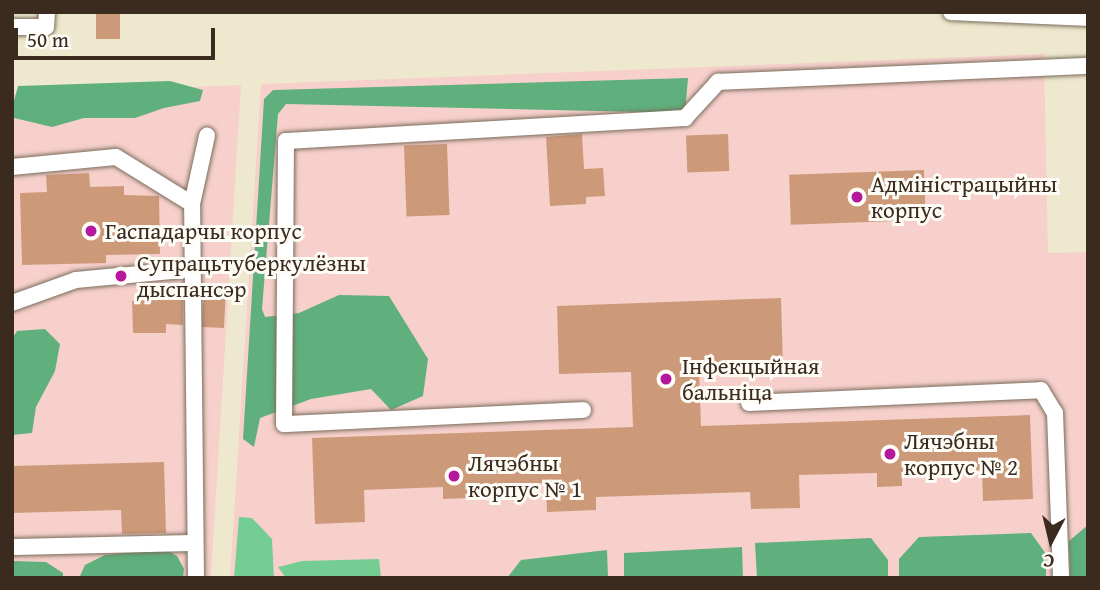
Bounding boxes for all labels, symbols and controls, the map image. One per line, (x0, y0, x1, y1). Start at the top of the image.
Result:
scale bar (18, 14, 219, 58)
text: 50 m (27, 24, 69, 55)
place label: Адміністрацыйны корпус (871, 170, 1057, 224)
marker: Адміністрацыйны корпус (849, 189, 865, 205)
place label: Гаспадарчы корпус (105, 217, 302, 245)
marker: Гаспадарчы корпус (83, 223, 99, 239)
place label: Супрацьтуберкулёзны дыспансэр (137, 249, 366, 303)
marker: Супрацьтуберкулёзны дыспансэр (111, 266, 131, 286)
place label: Інфекцыйная бальніца (682, 352, 819, 406)
marker: Інфекцыйная бальніца (656, 369, 676, 389)
place label: Лячэбны корпус № 2 (904, 427, 1018, 481)
marker: Лячэбны корпус № 2 (882, 446, 898, 462)
place label: Лячэбны корпус № 1 (468, 449, 582, 503)
marker: Лячэбны корпус № 1 (446, 468, 462, 484)
north arrow (1016, 506, 1086, 576)
text: С (1041, 547, 1055, 576)

